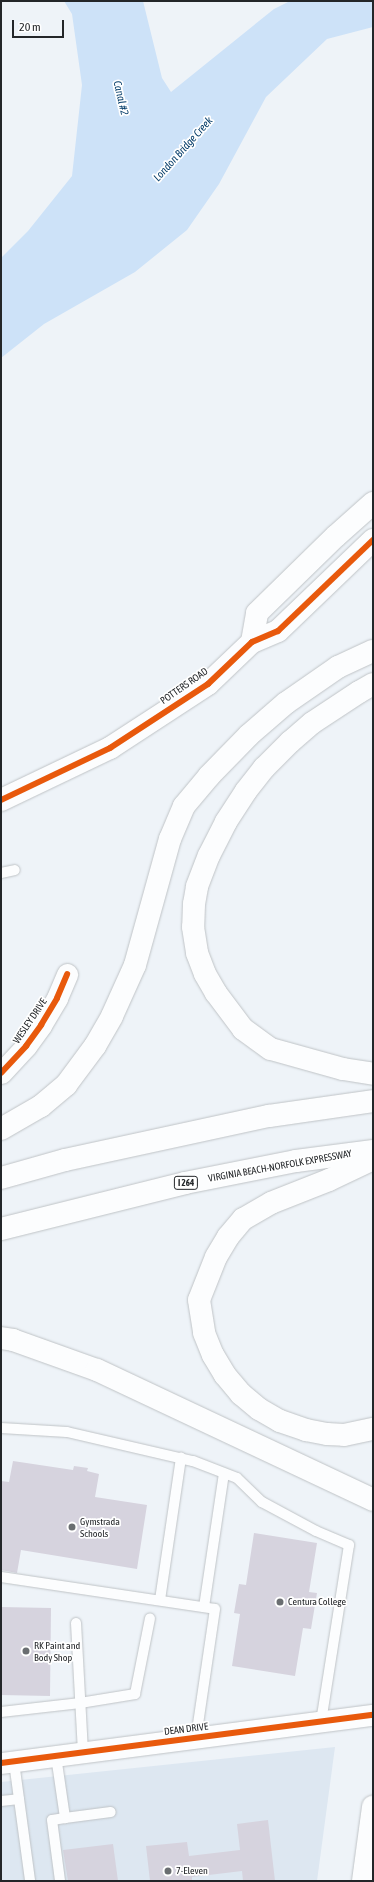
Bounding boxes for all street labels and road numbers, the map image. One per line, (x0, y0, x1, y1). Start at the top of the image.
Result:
street label: POTTERS ROAD (158, 665, 210, 707)
street label: WESLEY DRIVE (10, 996, 50, 1046)
street label: VIRGINIA BEACH-NORFOLK EXPRESSWAY (207, 1147, 353, 1185)
road number: I 264 (173, 1176, 199, 1190)
street label: DEAN DRIVE (163, 1720, 209, 1738)

